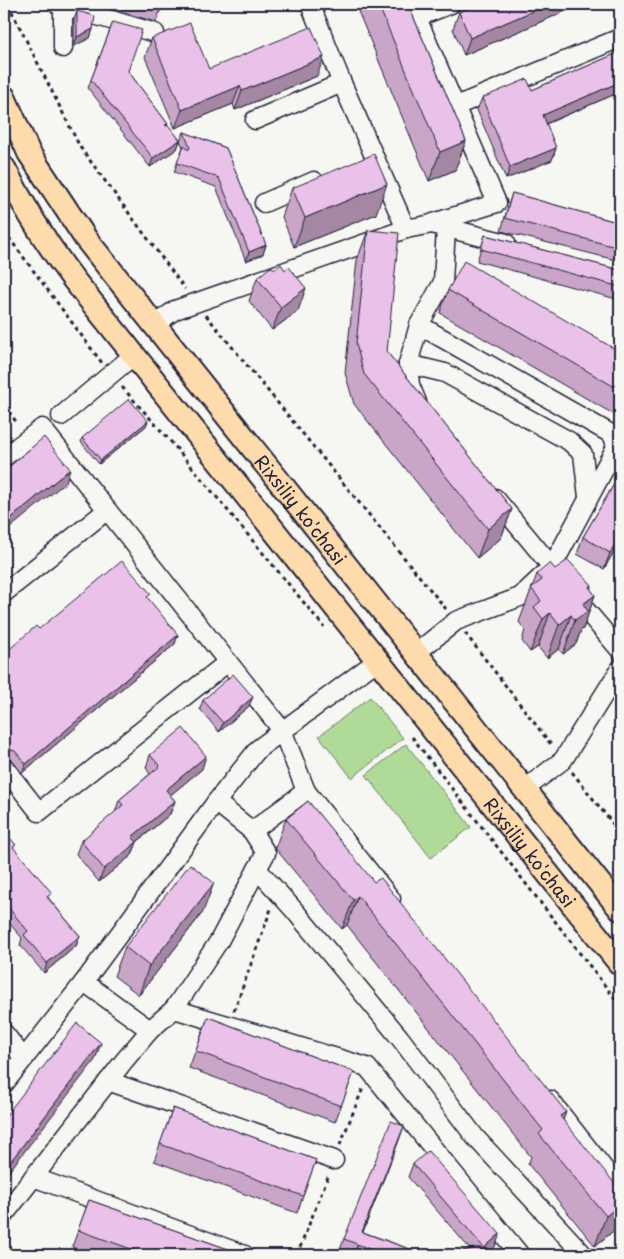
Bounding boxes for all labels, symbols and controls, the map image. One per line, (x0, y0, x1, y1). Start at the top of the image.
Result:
street label: Rixsiliy ko'chasi (249, 448, 354, 570)
street label: Rixsiliy ko'chasi (478, 791, 583, 913)

